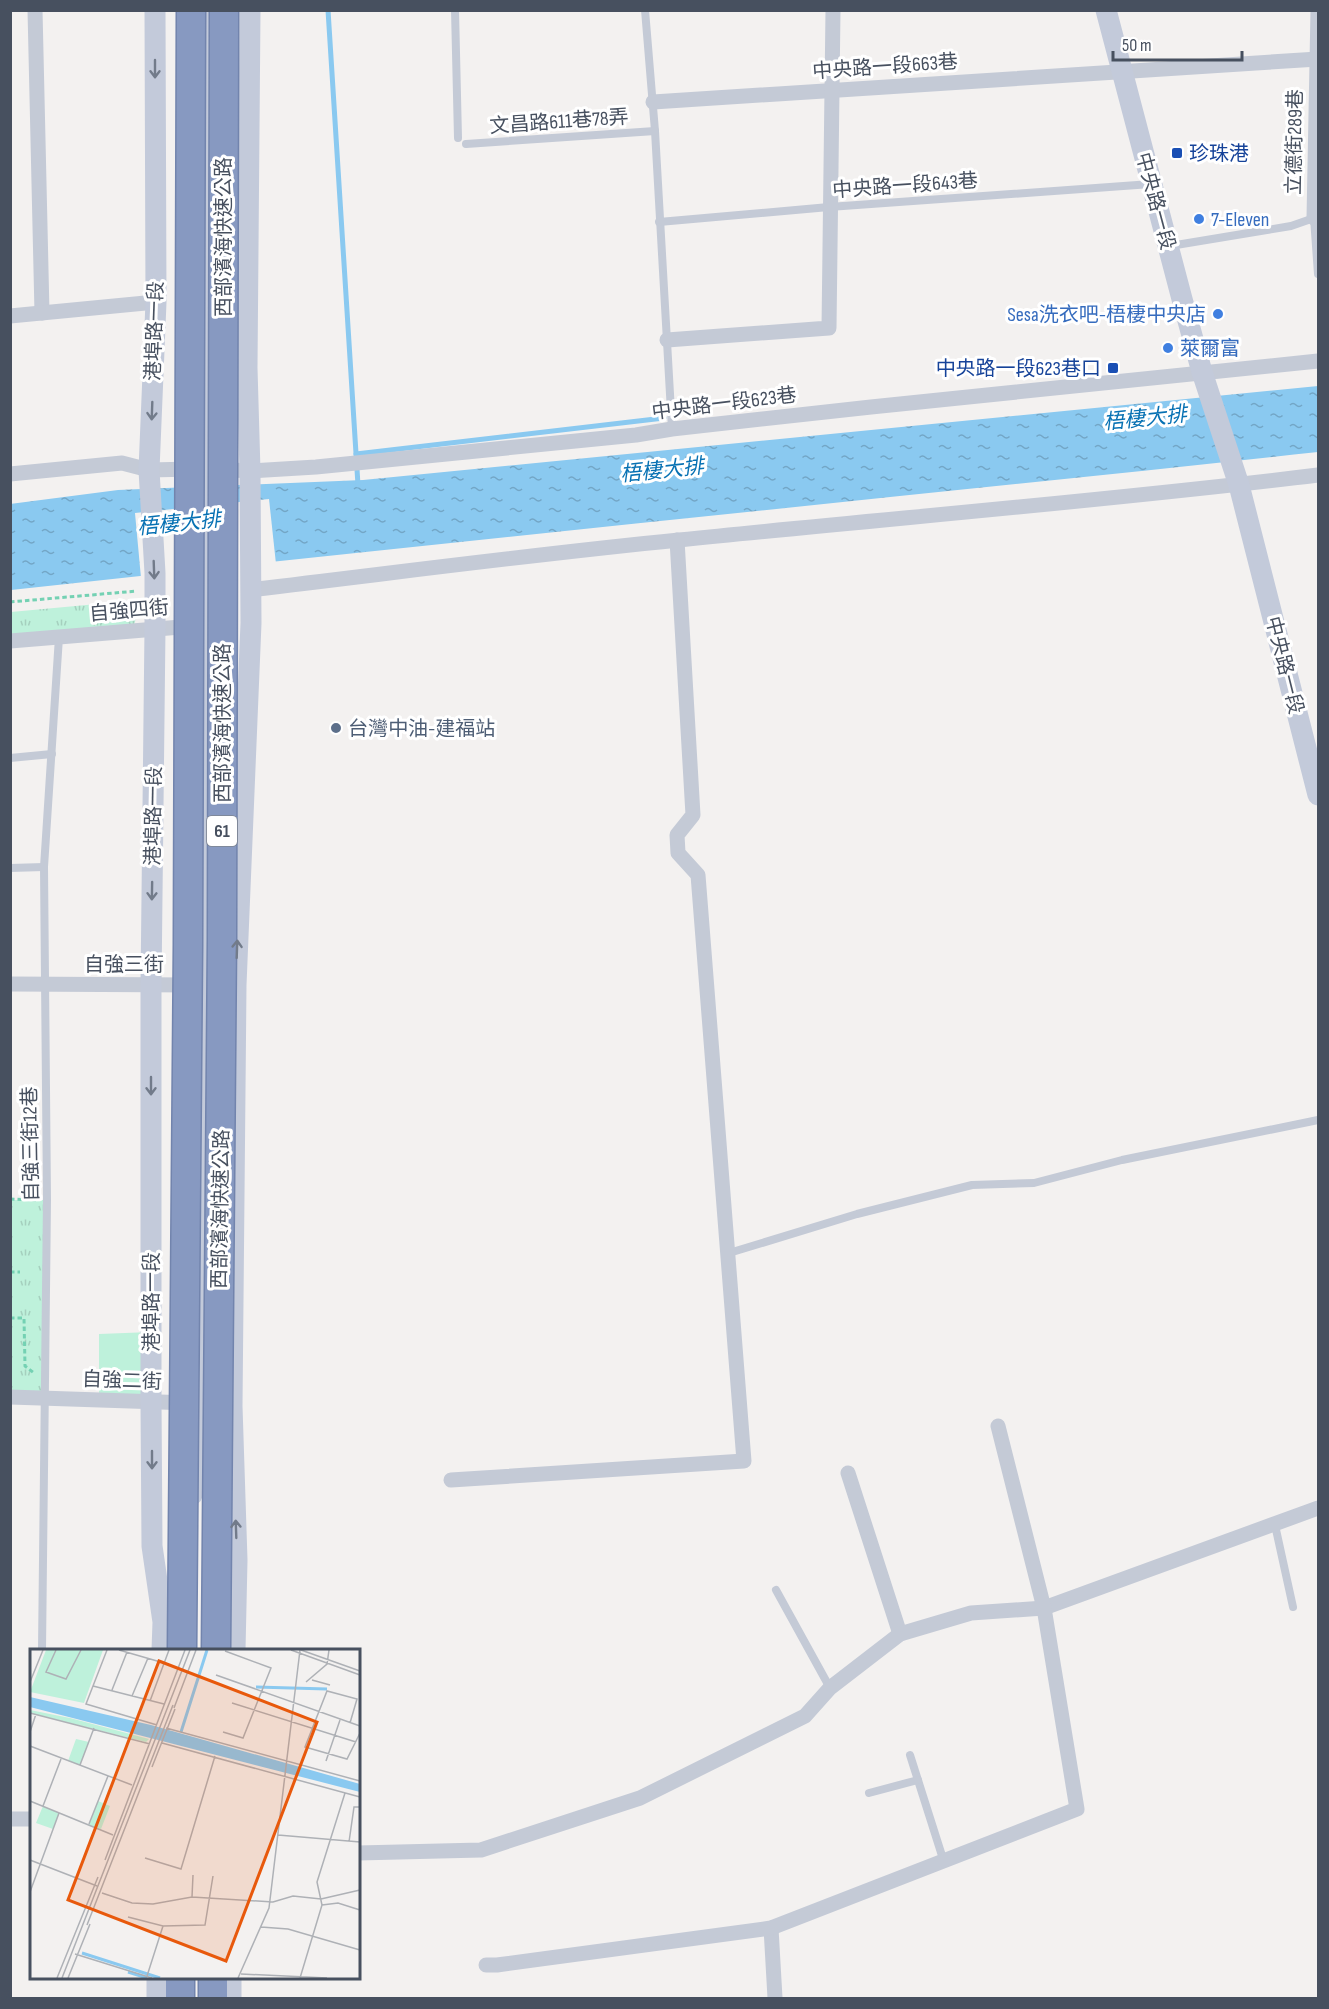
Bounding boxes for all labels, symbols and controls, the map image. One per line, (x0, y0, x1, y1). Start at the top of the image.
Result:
scale bar (1113, 24, 1242, 62)
text: 50 m (1122, 35, 1152, 56)
street label: 中央路一段663巷 (811, 50, 959, 84)
one-way arrow (149, 58, 161, 78)
street label: 立德街289巷 (1282, 89, 1308, 195)
street label: 文昌路611巷78弄 (489, 105, 629, 139)
place label: 珍珠港 (1189, 142, 1249, 166)
marker: 珍珠港 (1170, 146, 1184, 160)
street label: 中央路一段 (1131, 150, 1180, 253)
street label: 西部濱海快速公路 (212, 157, 236, 317)
street label: 中央路一段643巷 (831, 169, 979, 203)
place label: 7-Eleven (1211, 208, 1269, 232)
marker: 7-Eleven (1192, 212, 1206, 226)
street label: 港埠路一段 (141, 281, 169, 381)
place label: Sesa洗衣吧-梧棲中央店 (1007, 303, 1206, 327)
marker: Sesa洗衣吧-梧棲中央店 (1211, 307, 1225, 321)
place label: 萊爾富 (1180, 337, 1240, 361)
marker: 萊爾富 (1161, 341, 1175, 355)
place label: 中央路一段623巷口 (935, 357, 1101, 381)
marker: 中央路一段623巷口 (1106, 361, 1120, 375)
street label: 中央路一段623巷 (650, 383, 798, 425)
one-way arrow (146, 400, 157, 420)
water label: 梧棲大排 (1102, 401, 1191, 435)
water label: 梧棲大排 (619, 453, 708, 487)
water label: 梧棲大排 (136, 506, 225, 540)
one-way arrow (149, 560, 160, 580)
street label: 自強四街 (88, 596, 170, 626)
street label: 中央路一段 (1260, 614, 1308, 717)
street label: 西部濱海快速公路 (211, 643, 235, 803)
place label: 台灣中油-建福站 (348, 717, 495, 741)
marker: 台灣中油-建福站 (329, 721, 343, 735)
street label: 港埠路一段 (141, 766, 167, 866)
road number: 61 (207, 816, 237, 846)
one-way arrow (146, 881, 158, 901)
one-way arrow (232, 939, 243, 959)
street label: 自強三街 (84, 953, 164, 977)
one-way arrow (145, 1076, 157, 1096)
street label: 自強三街12巷 (18, 1086, 44, 1202)
street label: 西部濱海快速公路 (208, 1129, 234, 1289)
street label: 港埠路一段 (140, 1252, 164, 1352)
street label: 自強二街 (82, 1368, 162, 1394)
one-way arrow (146, 1450, 158, 1470)
one-way arrow (230, 1520, 242, 1540)
inset map (30, 1649, 360, 1979)

